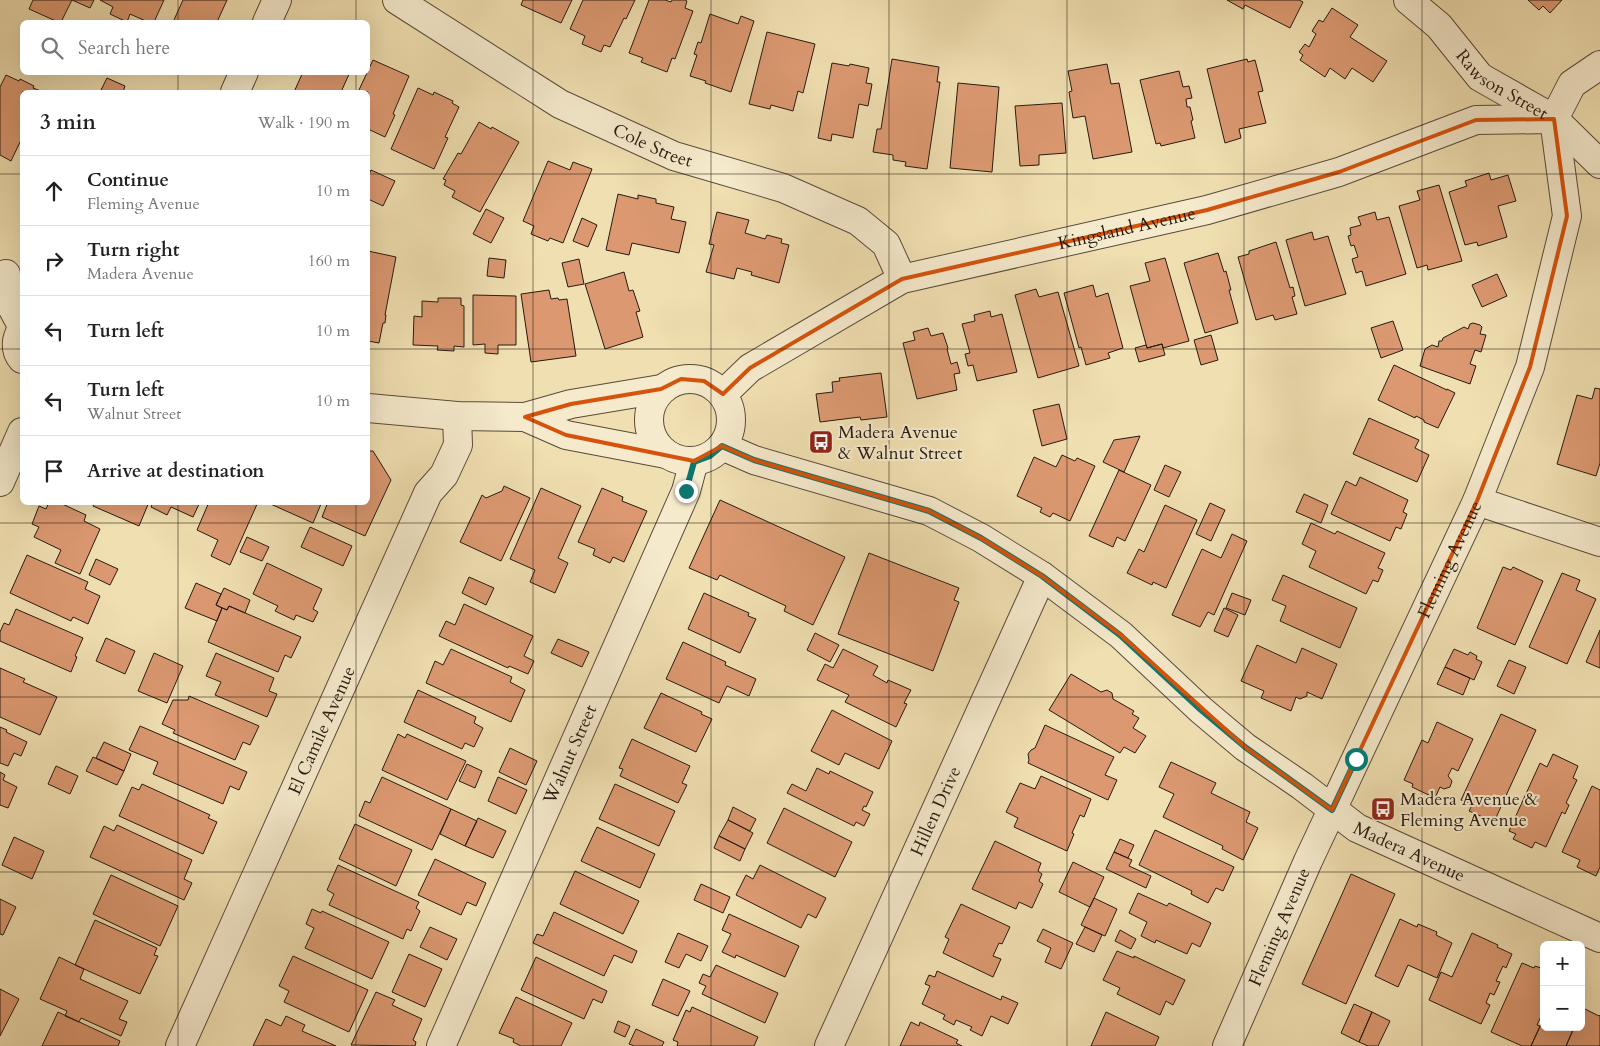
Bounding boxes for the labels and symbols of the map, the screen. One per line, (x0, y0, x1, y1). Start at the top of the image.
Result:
street label: Rawson Street (1450, 44, 1553, 126)
street label: Cole Street (609, 118, 696, 174)
street label: Kingsland Avenue (1056, 201, 1198, 256)
place label: Madera Avenue & Walnut Street (838, 420, 963, 466)
bus stop icon: Madera Avenue & Walnut Street (808, 429, 834, 455)
route end (675, 480, 698, 503)
street label: Fleming Avenue (1412, 497, 1488, 622)
street label: El Camile Avenue (282, 662, 362, 799)
street label: Walnut Street (537, 700, 603, 809)
route start (1345, 748, 1368, 771)
street label: Hillen Drive (905, 762, 967, 860)
place label: Madera Avenue & Fleming Avenue (1400, 787, 1539, 833)
bus stop icon: Madera Avenue & Fleming Avenue (1370, 796, 1396, 822)
street label: Madera Avenue (1349, 816, 1469, 888)
street label: Fleming Avenue (1243, 864, 1317, 990)

